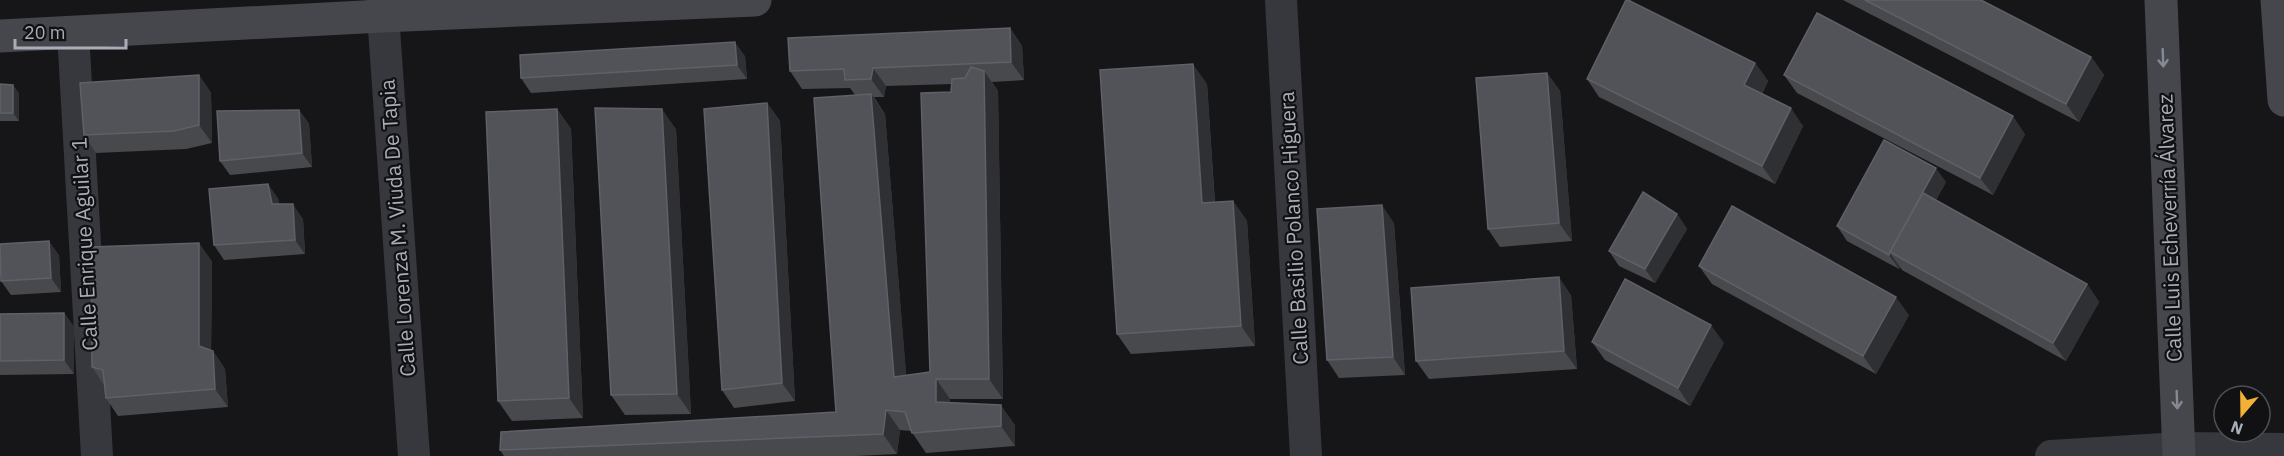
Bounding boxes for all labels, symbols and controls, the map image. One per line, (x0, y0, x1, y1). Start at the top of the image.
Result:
scale bar (15, 12, 126, 50)
text: 20 m (24, 21, 66, 44)
one-way arrow (2158, 48, 2169, 68)
street label: Calle Lorenza M. Viuda De Tapia (373, 78, 421, 378)
street label: Calle Basilio Polanco Higuera (1272, 91, 1314, 365)
street label: Calle Luis Echeverría Álvarez (2150, 93, 2188, 363)
street label: Calle Enrique Aguilar 1 (64, 137, 104, 351)
north arrow (2212, 384, 2272, 444)
one-way arrow (2171, 390, 2182, 410)
text: N (2228, 417, 2246, 439)

